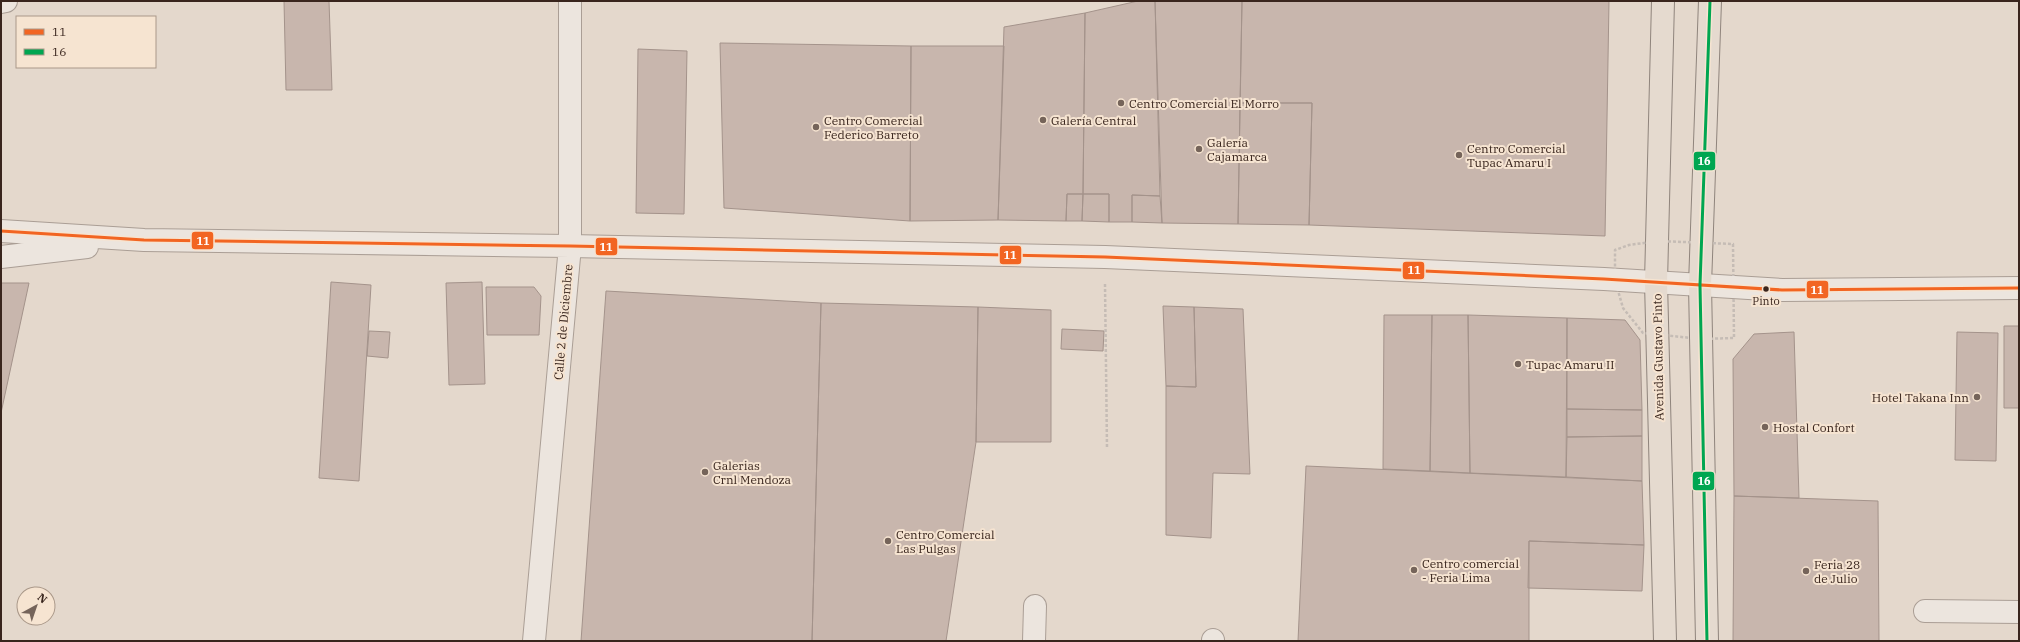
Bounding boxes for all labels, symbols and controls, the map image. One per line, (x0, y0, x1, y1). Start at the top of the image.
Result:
legend (16, 16, 156, 68)
text: 11 (52, 24, 66, 39)
text: 16 (52, 44, 66, 59)
place label: Centro Comercial El Morro (1129, 96, 1279, 111)
marker: Centro Comercial El Morro (1116, 98, 1126, 108)
place label: Centro Comercial Federico Barreto (824, 113, 923, 142)
place label: Galería Central (1051, 113, 1137, 128)
marker: Galería Central (1038, 115, 1048, 125)
marker: Centro Comercial Federico Barreto (811, 122, 821, 132)
place label: Galería Cajamarca (1207, 135, 1268, 164)
place label: Centro Comercial Tupac Amaru I (1467, 141, 1566, 170)
marker: Galería Cajamarca (1194, 144, 1204, 154)
marker: Centro Comercial Tupac Amaru I (1454, 150, 1464, 160)
line badge: 16 (1693, 151, 1716, 171)
text: 16 (1697, 154, 1711, 168)
line badge: 11 (191, 231, 214, 250)
text: 11 (196, 234, 210, 248)
line badge: 11 (595, 237, 618, 256)
text: 11 (599, 240, 613, 254)
line badge: 11 (999, 245, 1022, 265)
text: 11 (1003, 248, 1017, 262)
line badge: 11 (1402, 261, 1425, 280)
street label: Calle 2 de Diciembre (550, 263, 576, 381)
text: 11 (1407, 263, 1421, 277)
line badge: 11 (1806, 280, 1829, 299)
text: 11 (1810, 283, 1824, 297)
marker: Pinto (1761, 284, 1771, 294)
street label: Avenida Gustavo Pinto (1649, 293, 1667, 421)
place label: Pinto (1752, 294, 1780, 308)
place label: Tupac Amaru II (1526, 357, 1614, 372)
marker: Tupac Amaru II (1513, 359, 1523, 369)
place label: Hotel Takana Inn (1872, 390, 1969, 405)
marker: Hotel Takana Inn (1972, 392, 1982, 402)
place label: Hostal Confort (1773, 420, 1855, 435)
marker: Hostal Confort (1760, 422, 1770, 432)
place label: Galerias Crnl Mendoza (713, 458, 792, 487)
marker: Galerias Crnl Mendoza (700, 467, 710, 477)
line badge: 16 (1692, 471, 1715, 491)
text: 16 (1697, 474, 1711, 488)
place label: Centro Comercial Las Pulgas (896, 527, 995, 556)
marker: Centro Comercial Las Pulgas (883, 536, 893, 546)
place label: Centro comercial - Feria Lima (1422, 556, 1519, 585)
place label: Feria 28 de Julio (1814, 557, 1860, 586)
marker: Centro comercial - Feria Lima (1409, 565, 1419, 575)
marker: Feria 28 de Julio (1801, 566, 1811, 576)
north arrow (16, 586, 56, 626)
text: N (35, 590, 50, 607)

